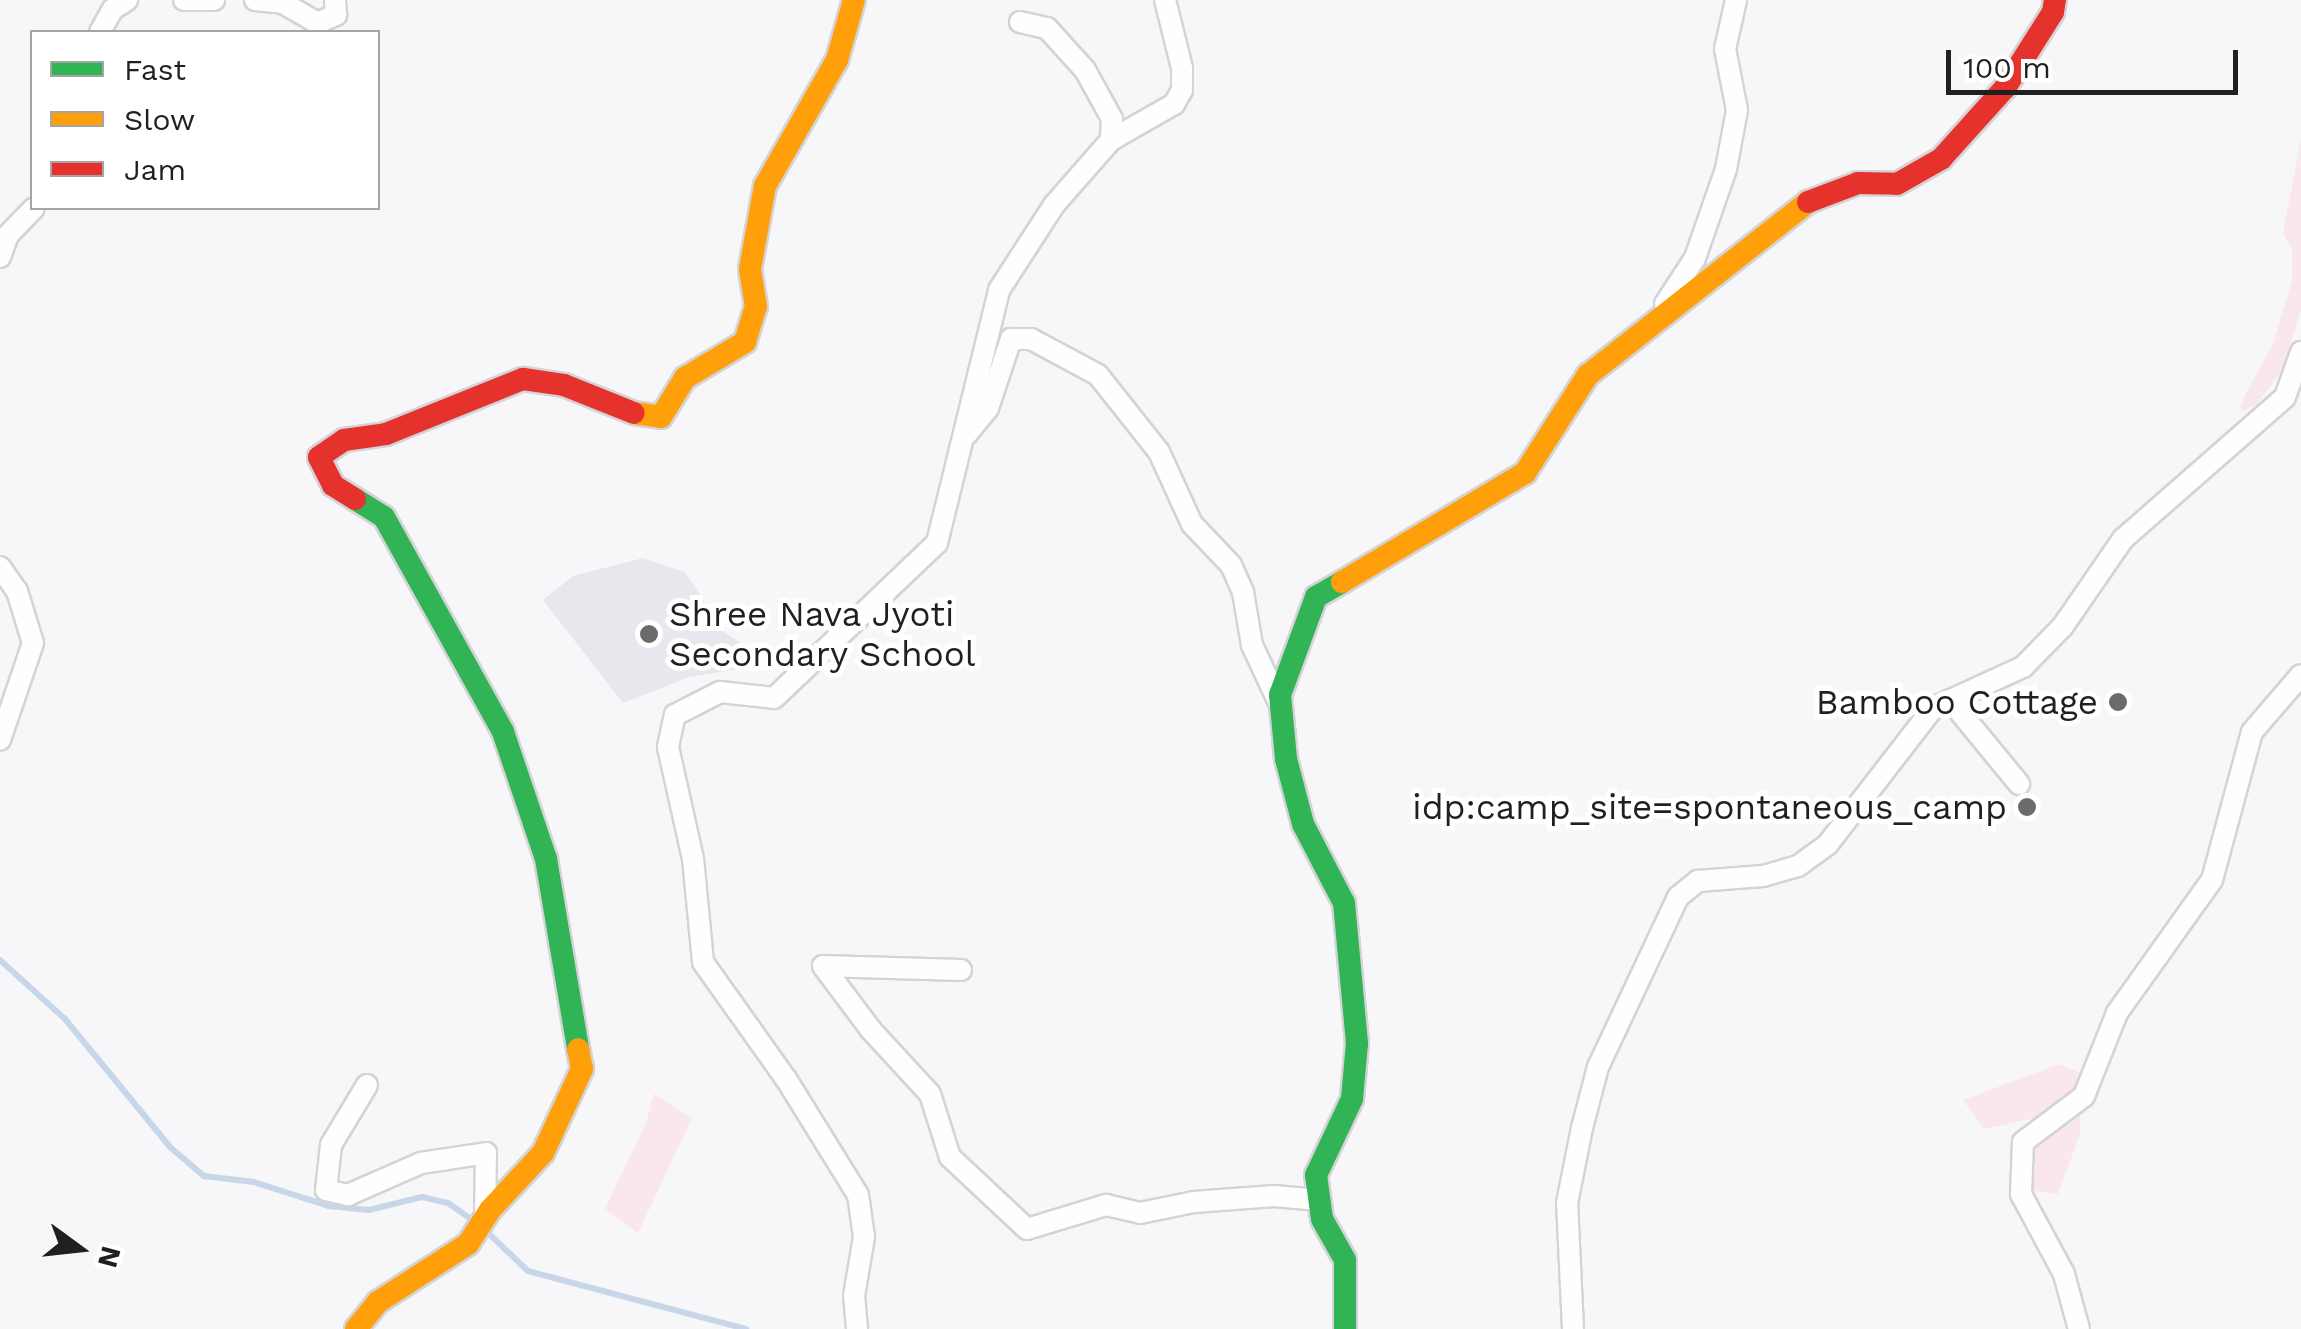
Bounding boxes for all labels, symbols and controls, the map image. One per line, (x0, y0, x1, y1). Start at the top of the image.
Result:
legend (30, 30, 380, 210)
scale bar (1951, 30, 2244, 92)
text: 100 m (1963, 50, 2051, 85)
text: Fast (124, 52, 186, 87)
text: Slow (124, 102, 195, 137)
text: Jam (124, 152, 186, 187)
place label: Shree Nava Jyoti Secondary School (669, 593, 976, 675)
marker: Shree Nava Jyoti Secondary School (638, 623, 660, 645)
place label: Bamboo Cottage (1816, 681, 2098, 723)
marker: Bamboo Cottage (2107, 691, 2129, 713)
place label: idp:camp_site=spontaneous_camp (1412, 786, 2007, 828)
marker: idp:camp_site=spontaneous_camp (2016, 796, 2038, 818)
north arrow (30, 1199, 130, 1299)
text: N (91, 1243, 128, 1271)

